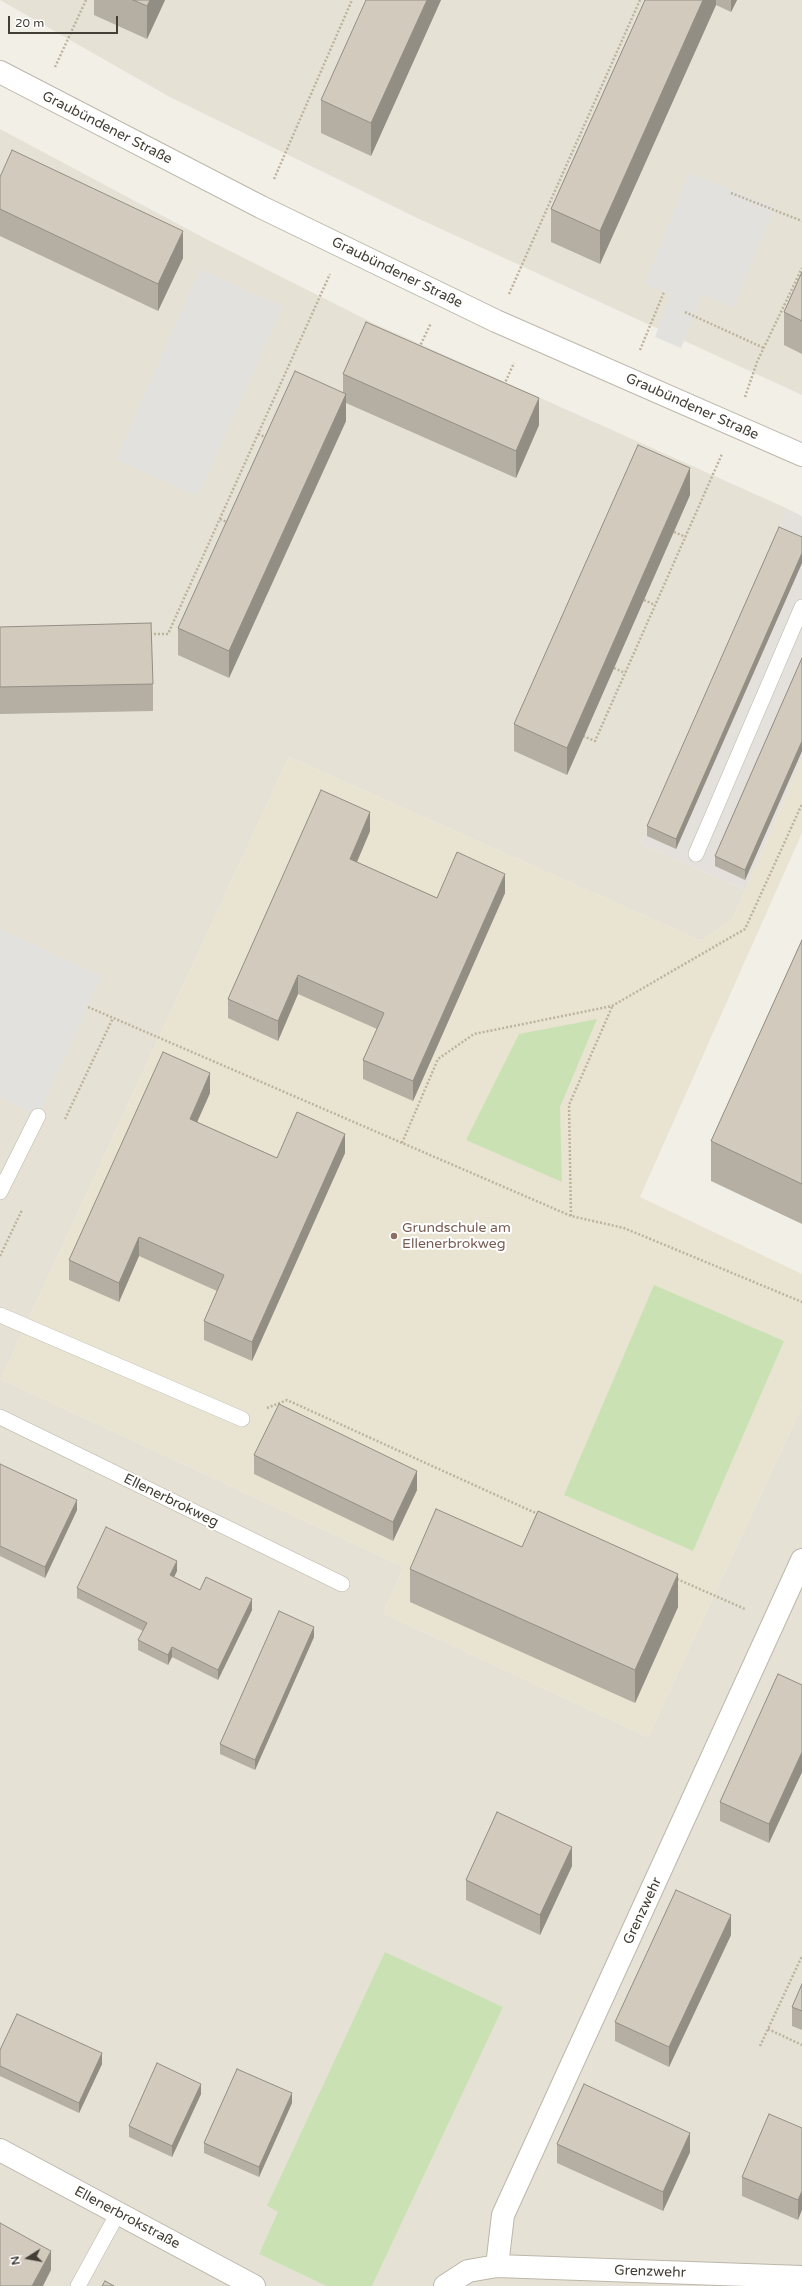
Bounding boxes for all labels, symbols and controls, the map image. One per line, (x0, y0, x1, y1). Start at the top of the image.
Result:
scale bar (10, 8, 120, 34)
text: 20 m (15, 16, 44, 30)
street label: Graubündener Straße (39, 88, 175, 168)
street label: Graubündener Straße (329, 234, 465, 312)
street label: Graubündener Straße (623, 370, 761, 444)
place label: Grundschule am Ellenerbrokweg (402, 1220, 511, 1252)
marker: Grundschule am Ellenerbrokweg (389, 1231, 399, 1241)
street label: Ellenerbrokweg (121, 1471, 221, 1531)
street label: Grenzwehr (620, 1875, 666, 1947)
street label: Ellenerbrokstraße (71, 2183, 183, 2253)
north arrow (8, 2238, 48, 2278)
text: N (9, 2255, 23, 2266)
street label: Grenzwehr (614, 2262, 686, 2282)

